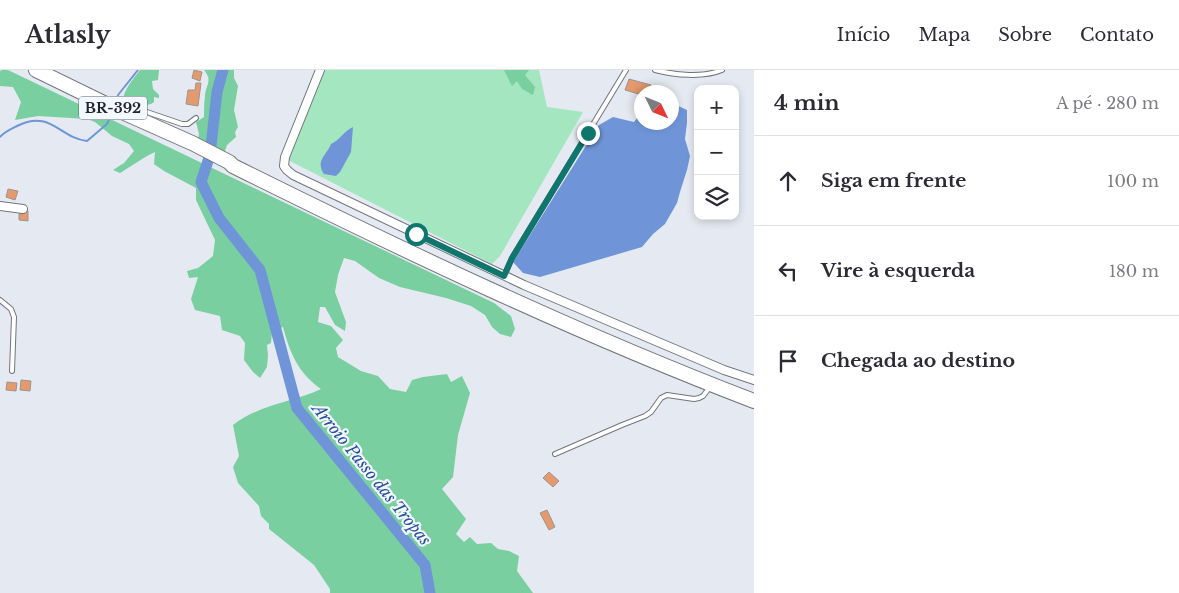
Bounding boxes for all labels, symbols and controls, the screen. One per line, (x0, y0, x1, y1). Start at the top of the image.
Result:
text: Atlasly (25, 20, 111, 49)
text: Início (837, 24, 890, 46)
text: Mapa (918, 24, 970, 46)
text: Sobre (998, 24, 1052, 46)
text: Contato (1080, 24, 1154, 46)
north arrow (634, 85, 679, 130)
map controls (694, 85, 739, 220)
button: + (694, 85, 739, 130)
text: 4 min (774, 90, 840, 116)
text: A pé · 280 m (1056, 93, 1159, 113)
road number: BR-392 (79, 96, 147, 119)
route end (577, 122, 600, 145)
button: − (694, 130, 739, 175)
icon: ahead (774, 167, 802, 195)
text: Siga em frente (821, 169, 966, 192)
text: 100 m (1107, 171, 1159, 191)
button: layers (694, 175, 739, 220)
route start (405, 223, 428, 246)
icon: left (774, 257, 802, 285)
text: Vire à esquerda (821, 259, 975, 282)
text: 180 m (1109, 261, 1159, 281)
icon: arrive (774, 347, 802, 375)
text: Chegada ao destino (821, 349, 1015, 372)
water label: Arroio Passo das Tropas (307, 397, 435, 549)

